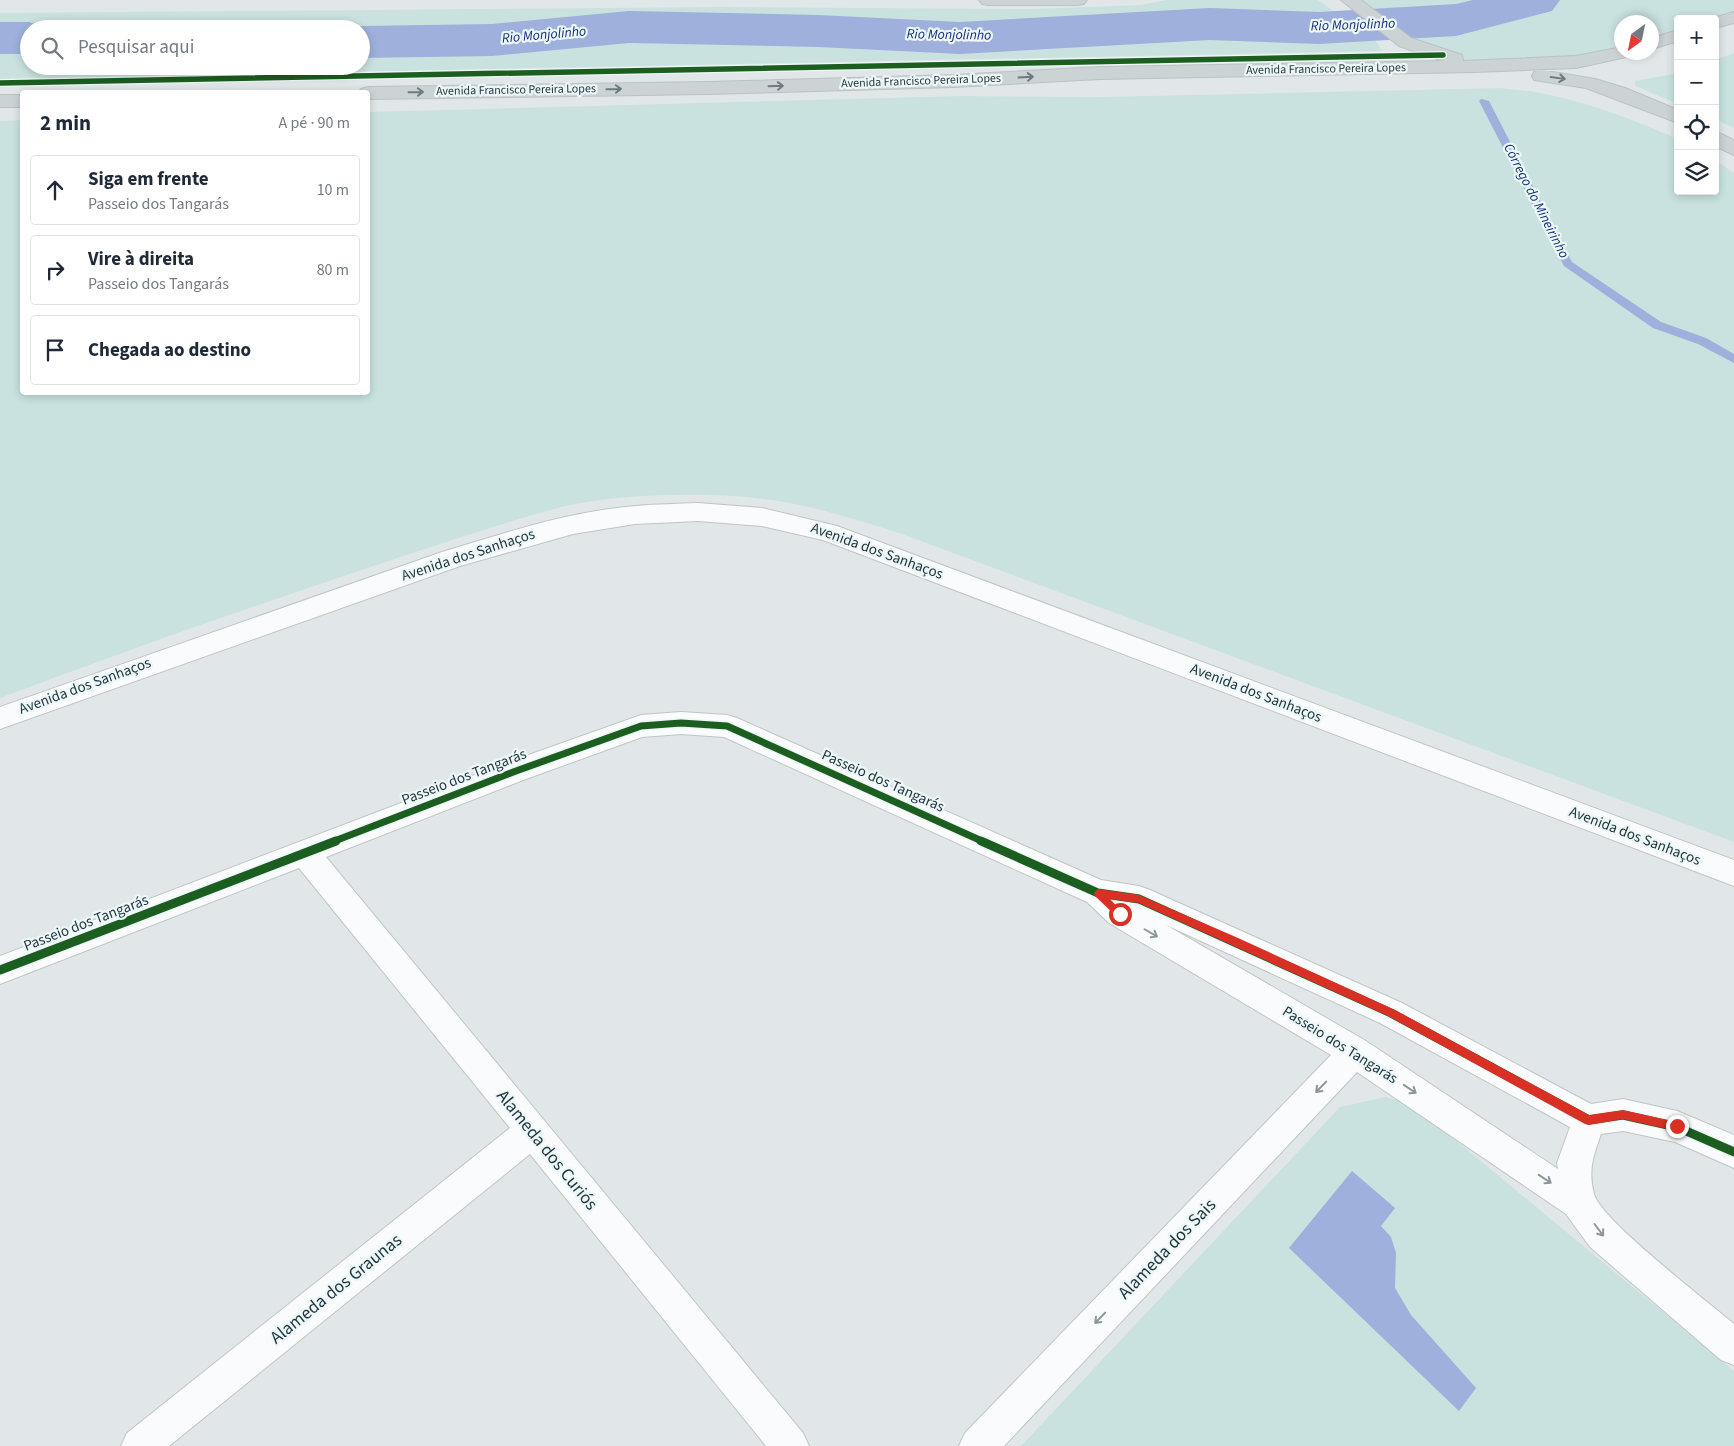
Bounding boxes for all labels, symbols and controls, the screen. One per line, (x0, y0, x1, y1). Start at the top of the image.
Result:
water label: Rio Monjolinho (1310, 14, 1396, 36)
north arrow (1614, 15, 1659, 60)
map controls (1674, 15, 1719, 195)
button: + (1674, 15, 1719, 60)
search box (20, 20, 370, 75)
water label: Rio Monjolinho (501, 21, 587, 49)
water label: Rio Monjolinho (906, 24, 992, 46)
icon: search (38, 34, 66, 62)
text: Pesquisar aqui (78, 34, 194, 61)
street label: Avenida Francisco Pereira Lopes (1246, 59, 1406, 79)
button: − (1674, 60, 1719, 105)
street label: Avenida Francisco Pereira Lopes (841, 70, 1001, 92)
one-way arrow (1018, 73, 1034, 82)
one-way arrow (1549, 73, 1565, 83)
street label: Avenida Francisco Pereira Lopes (436, 80, 596, 100)
one-way arrow (768, 81, 784, 91)
one-way arrow (605, 84, 621, 94)
one-way arrow (408, 87, 424, 97)
button: locate (1674, 105, 1719, 150)
text: 2 min (40, 108, 91, 138)
text: A pé · 90 m (279, 112, 350, 134)
water label: Córrego do Mineirinho (1498, 140, 1574, 262)
button: layers (1674, 150, 1719, 195)
text: Siga em frente (88, 166, 209, 193)
icon: ahead (41, 176, 69, 204)
text: 10 m (317, 179, 349, 201)
text: Passeio dos Tangarás (88, 193, 229, 215)
text: Vire à direita (88, 246, 194, 273)
icon: right (41, 256, 69, 284)
text: 80 m (317, 259, 349, 281)
text: Passeio dos Tangarás (88, 273, 229, 295)
icon: arrive (41, 336, 69, 364)
text: Chegada ao destino (88, 337, 251, 364)
street label: Avenida dos Sanhaços (808, 517, 946, 585)
street label: Avenida dos Sanhaços (399, 523, 537, 587)
street label: Avenida dos Sanhaços (16, 652, 154, 720)
street label: Avenida dos Sanhaços (1187, 658, 1325, 728)
street label: Passeio dos Tangarás (399, 744, 529, 810)
street label: Passeio dos Tangarás (818, 745, 948, 817)
street label: Avenida dos Sanhaços (1566, 801, 1704, 871)
street label: Passeio dos Tangarás (21, 890, 151, 956)
route start (1109, 903, 1132, 926)
one-way arrow (1143, 928, 1158, 938)
street label: Passeio dos Tangarás (1278, 1001, 1402, 1089)
one-way arrow (1315, 1081, 1327, 1093)
one-way arrow (1403, 1083, 1417, 1094)
street label: Alameda dos Curiós (491, 1084, 603, 1216)
route end (1666, 1115, 1689, 1138)
one-way arrow (1538, 1174, 1552, 1184)
street label: Alameda dos Sais (1112, 1193, 1222, 1305)
one-way arrow (1593, 1223, 1604, 1236)
street label: Alameda dos Graunas (265, 1228, 407, 1350)
one-way arrow (1094, 1312, 1106, 1324)

